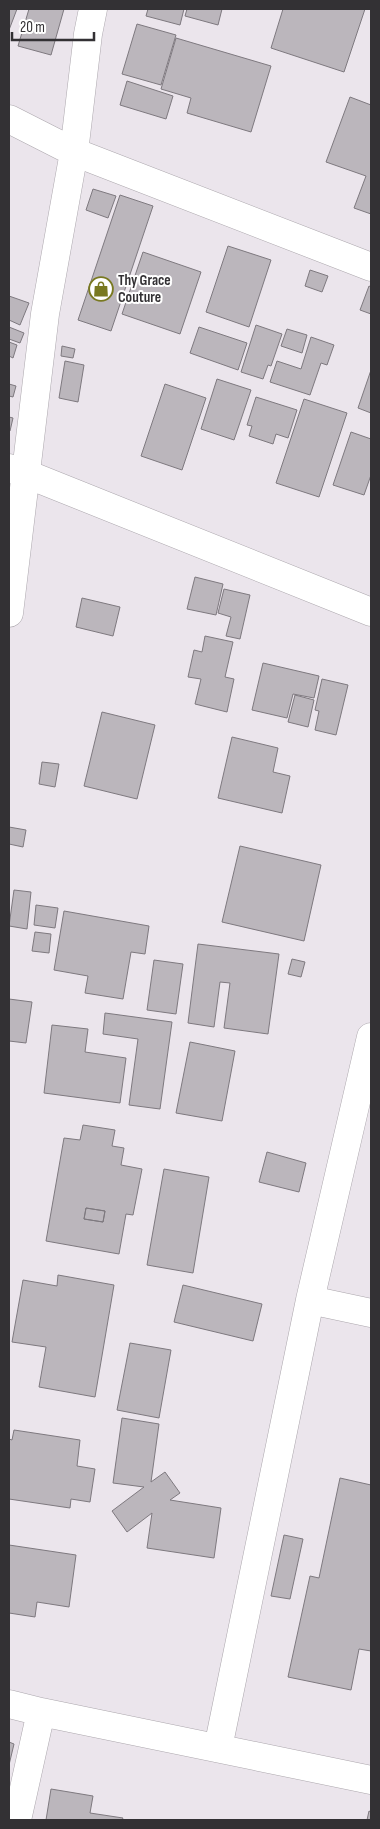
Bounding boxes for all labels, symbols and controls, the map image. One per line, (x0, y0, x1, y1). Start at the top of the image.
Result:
scale bar (12, 10, 95, 42)
text: 20 m (20, 18, 45, 37)
place label: Thy Grace Couture (118, 271, 171, 307)
shop icon: Thy Grace Couture (88, 276, 114, 302)

